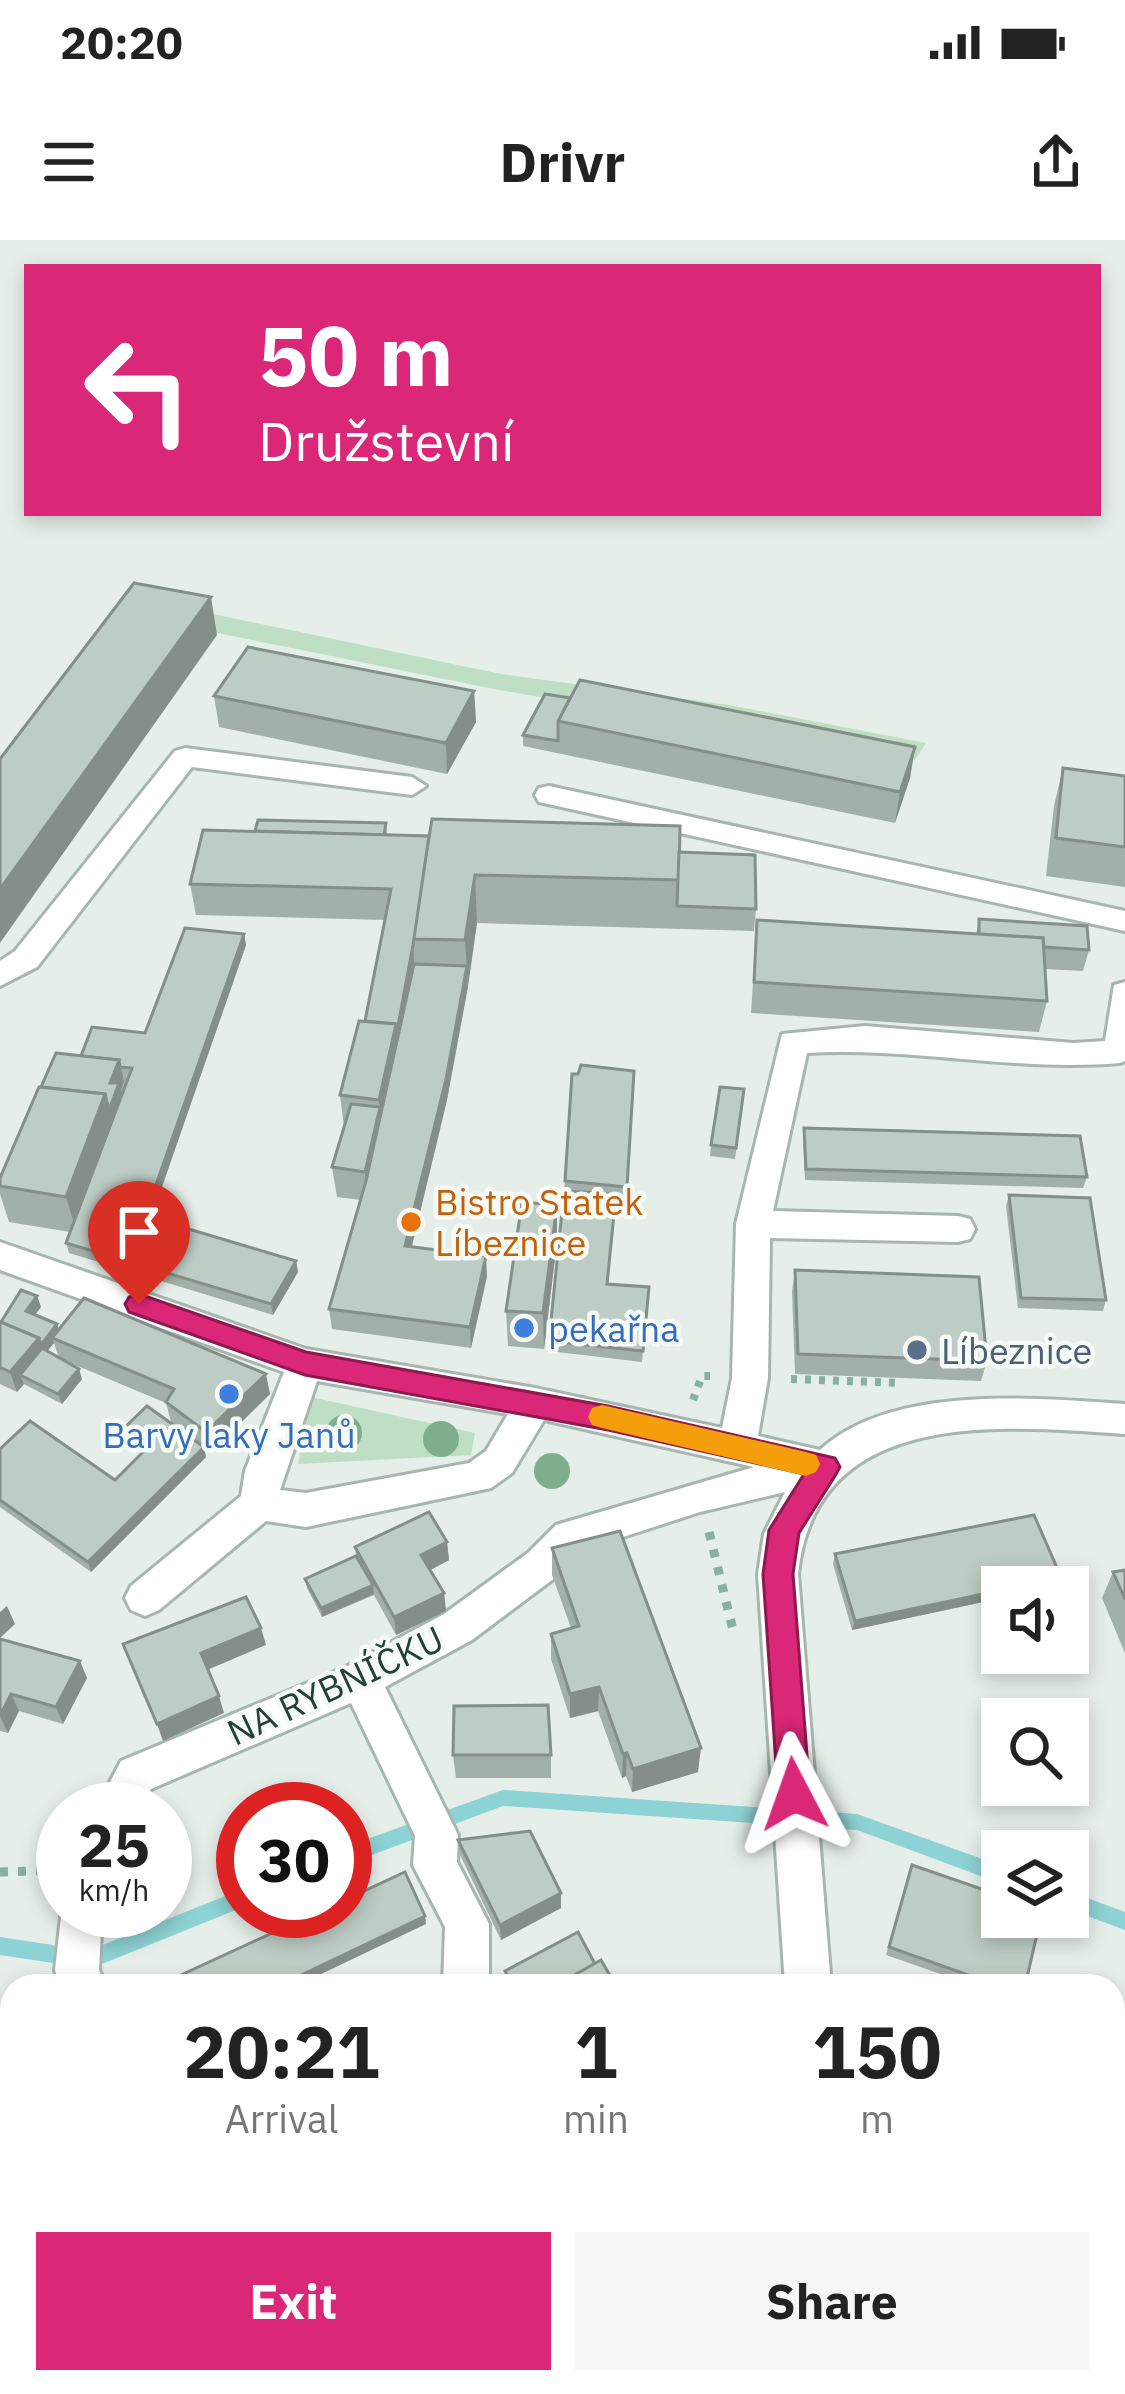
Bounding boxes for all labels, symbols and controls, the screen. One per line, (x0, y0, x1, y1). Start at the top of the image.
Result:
text: 20:20 (60, 13, 183, 71)
text: Drivr (500, 127, 625, 197)
icon: menu (36, 129, 102, 195)
icon: share (1023, 129, 1089, 195)
text: 50 m (258, 300, 454, 409)
icon: left (60, 312, 216, 468)
text: Družstevní (258, 406, 514, 476)
place label: Bistro Statek Líbeznice (435, 1178, 643, 1266)
pin (88, 1181, 190, 1304)
icon: arrive (106, 1199, 172, 1265)
marker: Bistro Statek Líbeznice (398, 1209, 424, 1235)
place label: pekařna (548, 1305, 680, 1352)
marker: pekařna (511, 1315, 537, 1341)
place label: Líbeznice (941, 1327, 1092, 1374)
marker: Líbeznice (904, 1337, 930, 1363)
marker: Barvy laky Janů (216, 1381, 242, 1407)
place label: Barvy laky Janů (102, 1411, 356, 1458)
map controls (981, 1566, 1089, 1938)
button: sound (981, 1566, 1089, 1674)
street label: NA RYBNÍČKU (219, 1614, 451, 1756)
button: search (981, 1698, 1089, 1806)
position arrow (731, 1731, 857, 1857)
speed limit sign: 30 (216, 1782, 372, 1938)
text: 25 (78, 1805, 150, 1884)
button: layers (981, 1830, 1089, 1938)
text: km/h (79, 1870, 149, 1909)
text: 20:21 (183, 2004, 380, 2098)
text: 1 (574, 2004, 618, 2098)
text: 150 (812, 2004, 942, 2098)
text: Arrival (225, 2093, 338, 2144)
text: min (563, 2093, 629, 2144)
text: m (860, 2093, 894, 2144)
button: Exit (36, 2232, 551, 2370)
button: Share (575, 2232, 1089, 2370)

